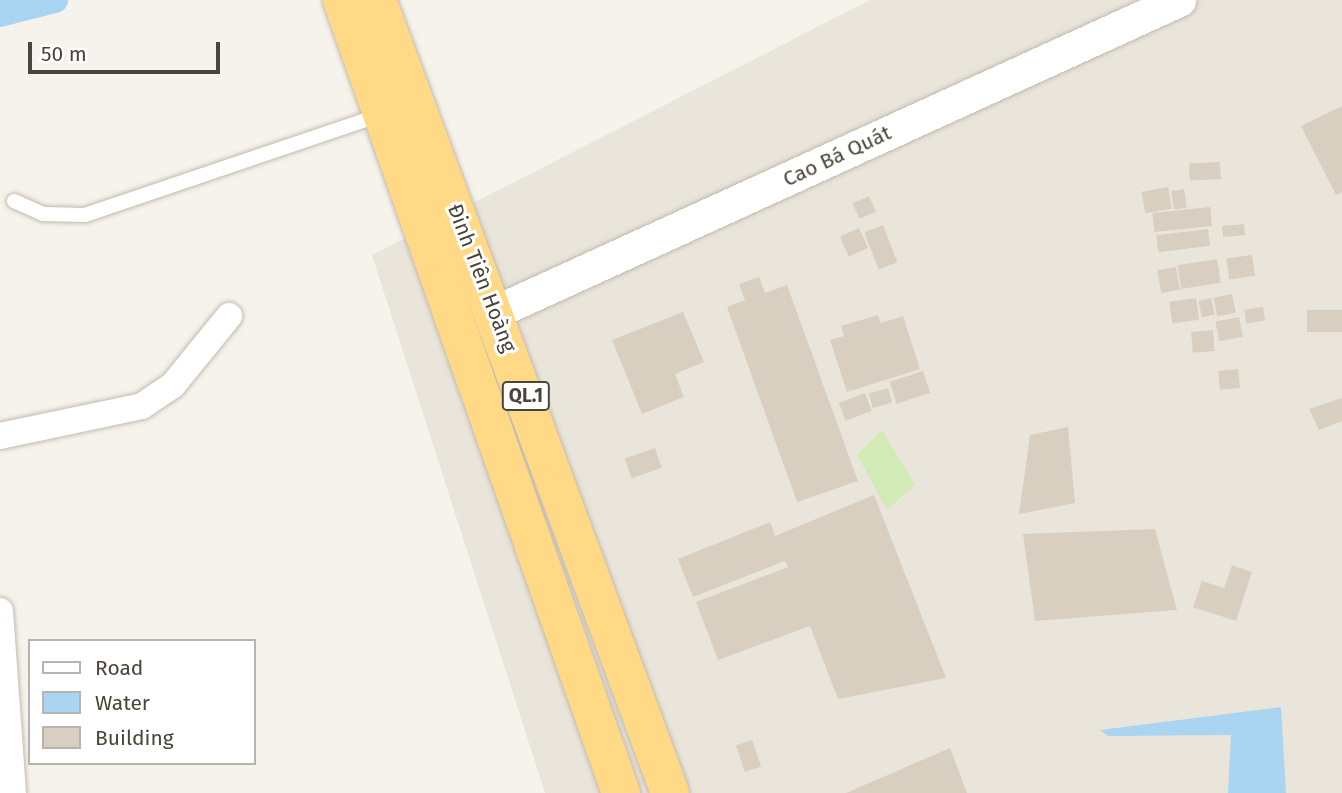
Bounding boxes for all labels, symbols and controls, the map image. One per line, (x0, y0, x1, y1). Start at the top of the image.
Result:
scale bar (32, 28, 224, 72)
text: 50 m (41, 41, 87, 67)
street label: Cao Bá Quát (779, 120, 895, 192)
street label: Đinh Tiên Hoàng (442, 200, 522, 356)
road number: QL.1 (502, 380, 550, 412)
legend (28, 639, 256, 765)
text: Road (95, 655, 143, 681)
text: Water (95, 690, 150, 716)
text: Building (95, 725, 174, 751)

